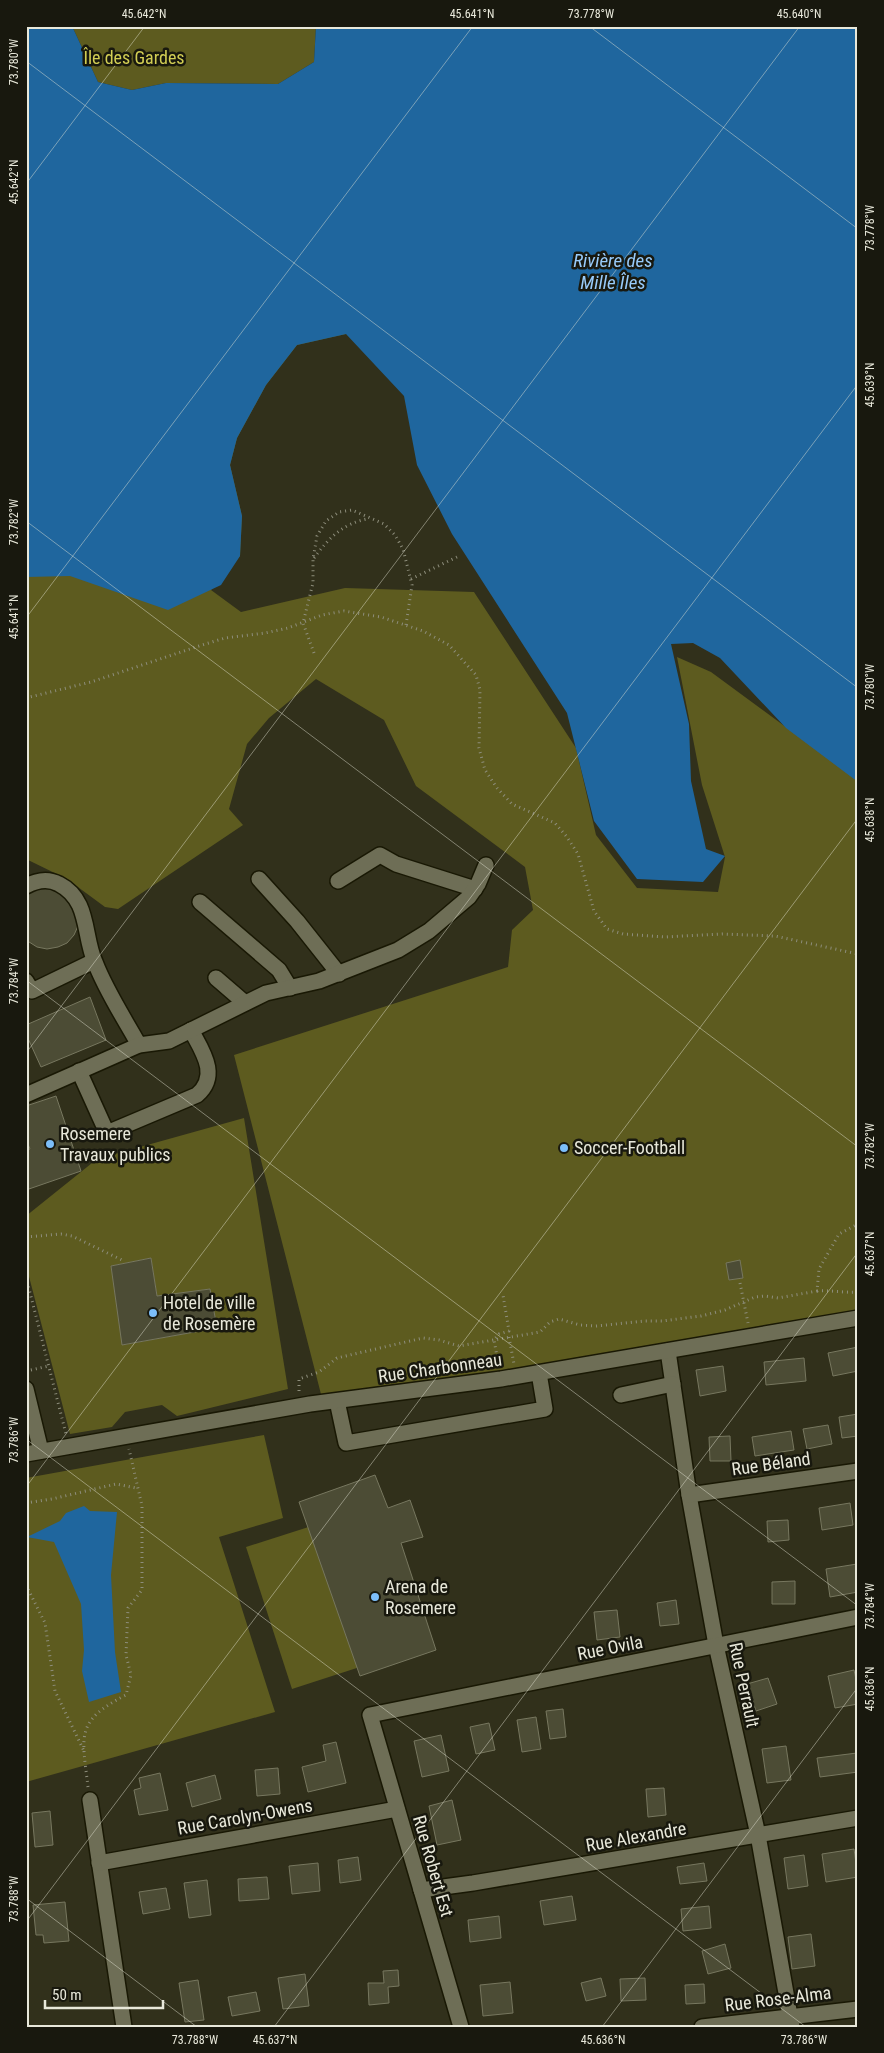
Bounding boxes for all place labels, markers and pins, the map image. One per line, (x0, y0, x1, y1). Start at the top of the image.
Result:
place label: Rosemere Travaux publics (60, 1123, 171, 1165)
place label: Soccer-Football (574, 1137, 685, 1158)
marker: Rosemere Travaux publics (44, 1138, 56, 1150)
marker: Soccer-Football (558, 1142, 570, 1154)
place label: Hotel de ville de Rosemère (163, 1292, 255, 1334)
marker: Hotel de ville de Rosemère (147, 1307, 159, 1319)
place label: Arena de Rosemere (385, 1576, 456, 1618)
marker: Arena de Rosemere (369, 1591, 381, 1603)

